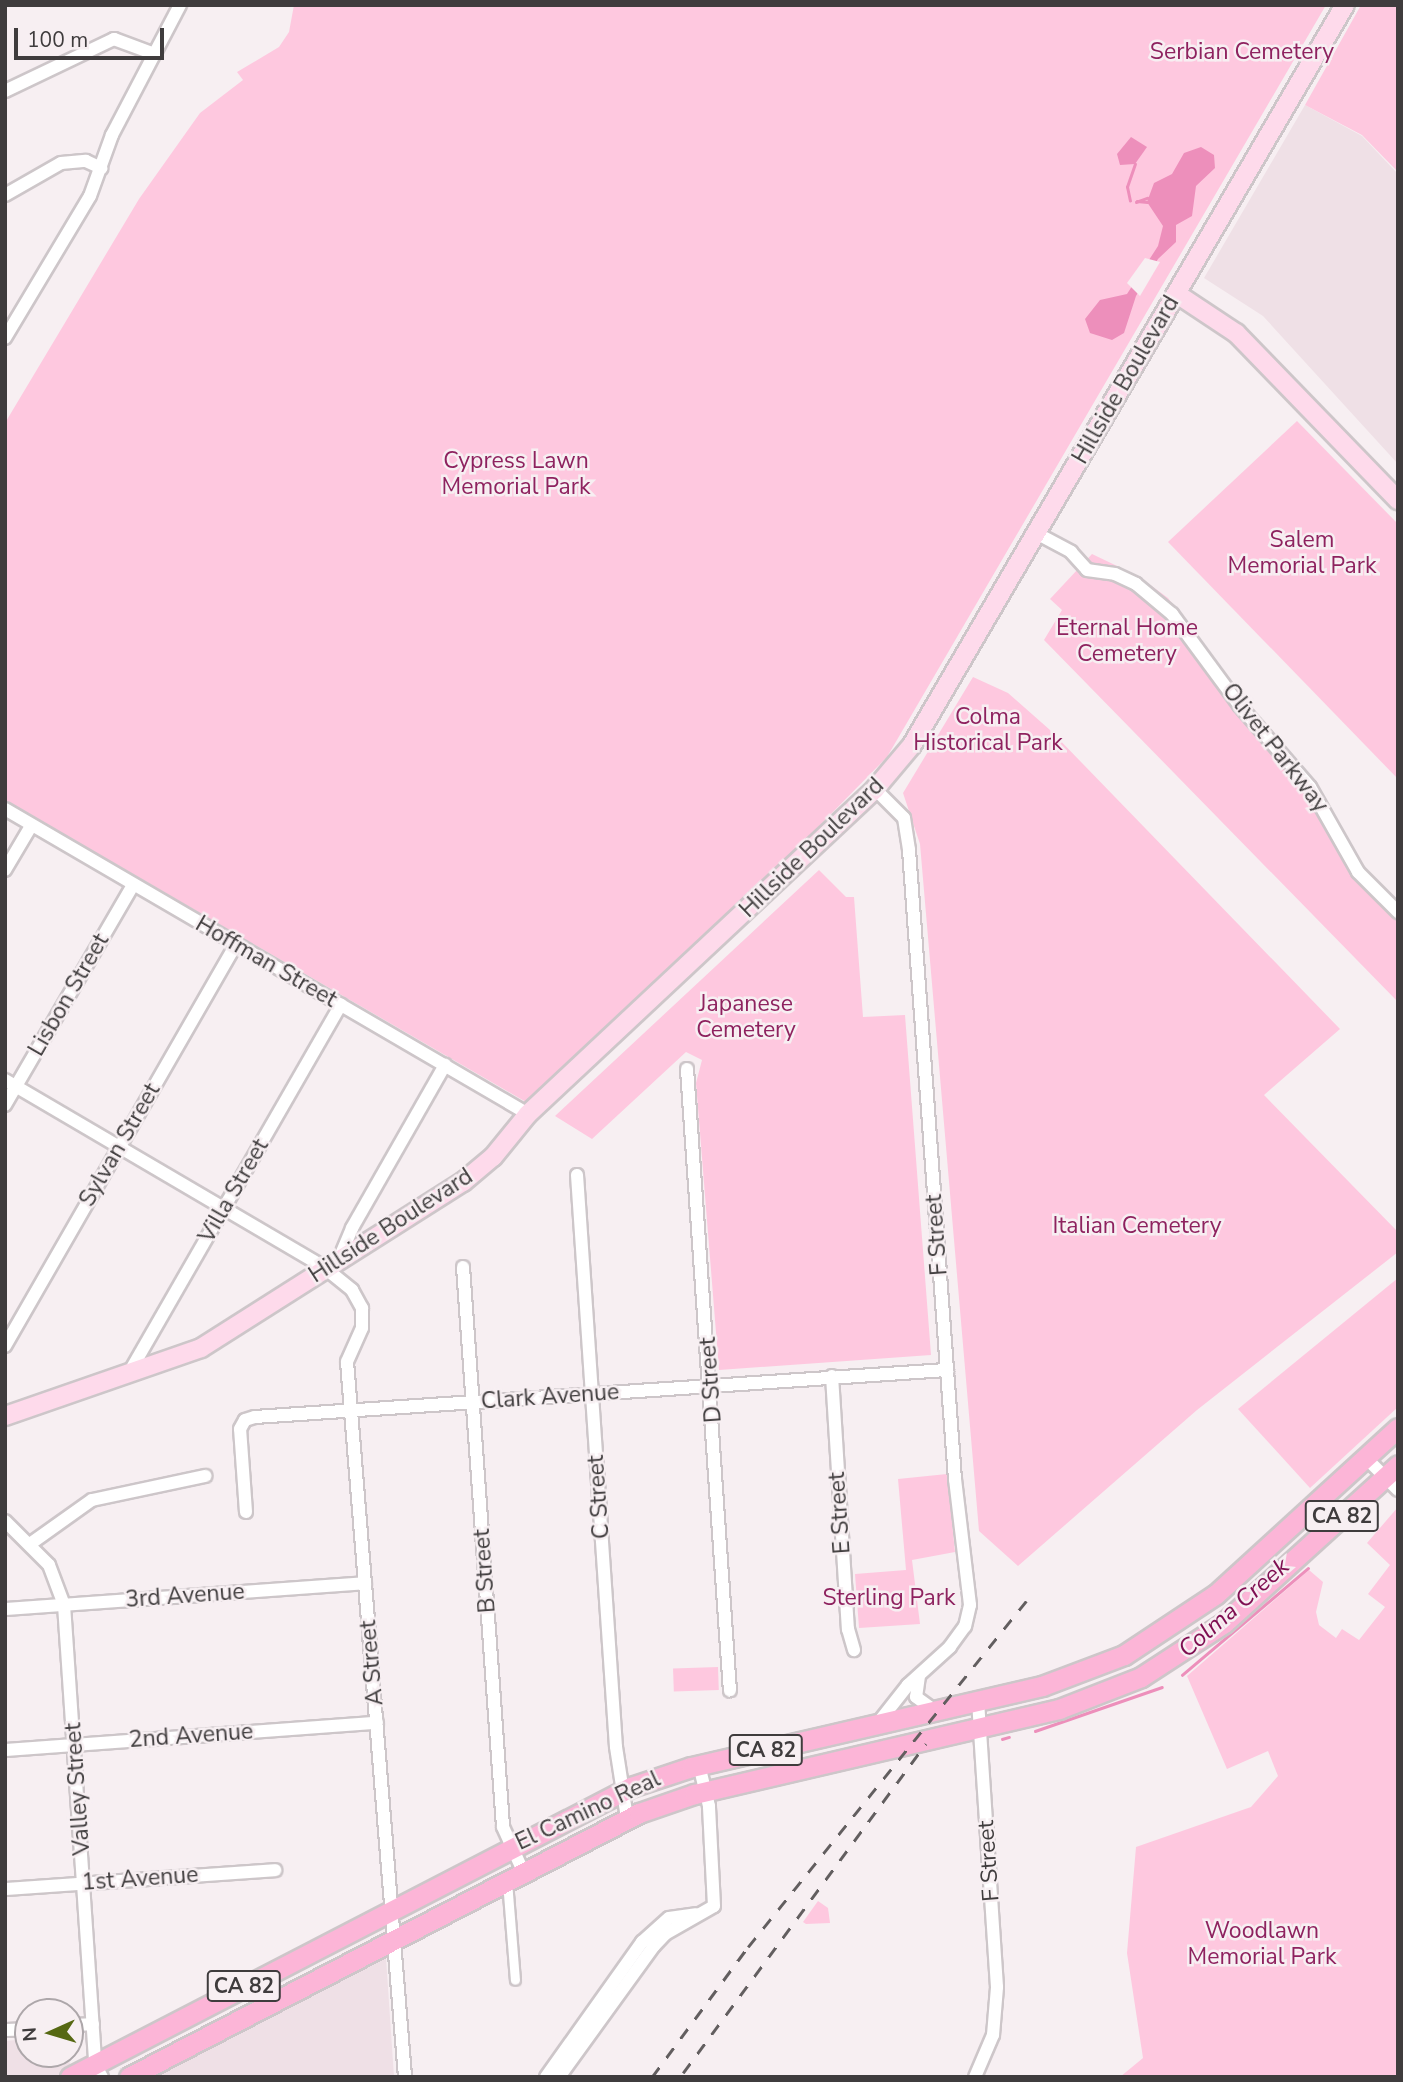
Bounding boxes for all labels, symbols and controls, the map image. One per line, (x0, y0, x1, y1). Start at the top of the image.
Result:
scale bar (18, 14, 168, 58)
text: 100 m (27, 26, 88, 54)
park label: Serbian Cemetery (1150, 38, 1334, 66)
street label: Hillside Boulevard (1067, 291, 1185, 469)
park label: Cypress Lawn Memorial Park (442, 447, 590, 501)
park label: Salem Memorial Park (1228, 526, 1376, 580)
park label: Eternal Home Cemetery (1056, 614, 1198, 668)
street label: Olivet Parkway (1216, 678, 1334, 818)
park label: Colma Historical Park (913, 703, 1063, 757)
street label: Hillside Boulevard (734, 772, 890, 924)
street label: Hoffman Street (190, 910, 342, 1014)
street label: Lisbon Street (23, 929, 115, 1061)
park label: Japanese Cemetery (696, 990, 796, 1044)
street label: Sylvan Street (74, 1078, 166, 1212)
street label: Villa Street (193, 1134, 275, 1248)
street label: Hillside Boulevard (304, 1163, 478, 1289)
street label: F Street (920, 1194, 954, 1276)
park label: Italian Cemetery (1052, 1212, 1222, 1240)
street label: D Street (694, 1336, 728, 1424)
street label: Clark Avenue (480, 1378, 620, 1416)
street label: C Street (582, 1454, 616, 1540)
street label: E Street (823, 1471, 857, 1555)
road number: CA 82 (1304, 1498, 1380, 1534)
street label: B Street (468, 1528, 502, 1614)
water label: Colma Creek (1173, 1552, 1295, 1664)
street label: 3rd Avenue (124, 1578, 246, 1614)
park label: Sterling Park (822, 1584, 956, 1612)
street label: A Street (355, 1619, 389, 1707)
street label: 2nd Avenue (128, 1718, 254, 1754)
street label: Valley Street (60, 1722, 96, 1856)
road number: CA 82 (728, 1732, 804, 1768)
street label: El Camino Real (511, 1765, 665, 1857)
street label: F Street (972, 1820, 1006, 1902)
street label: 1st Avenue (81, 1861, 199, 1897)
park label: Woodlawn Memorial Park (1188, 1917, 1336, 1971)
road number: CA 82 (205, 1968, 282, 2004)
north arrow (14, 1998, 84, 2068)
text: N (17, 2026, 44, 2042)

